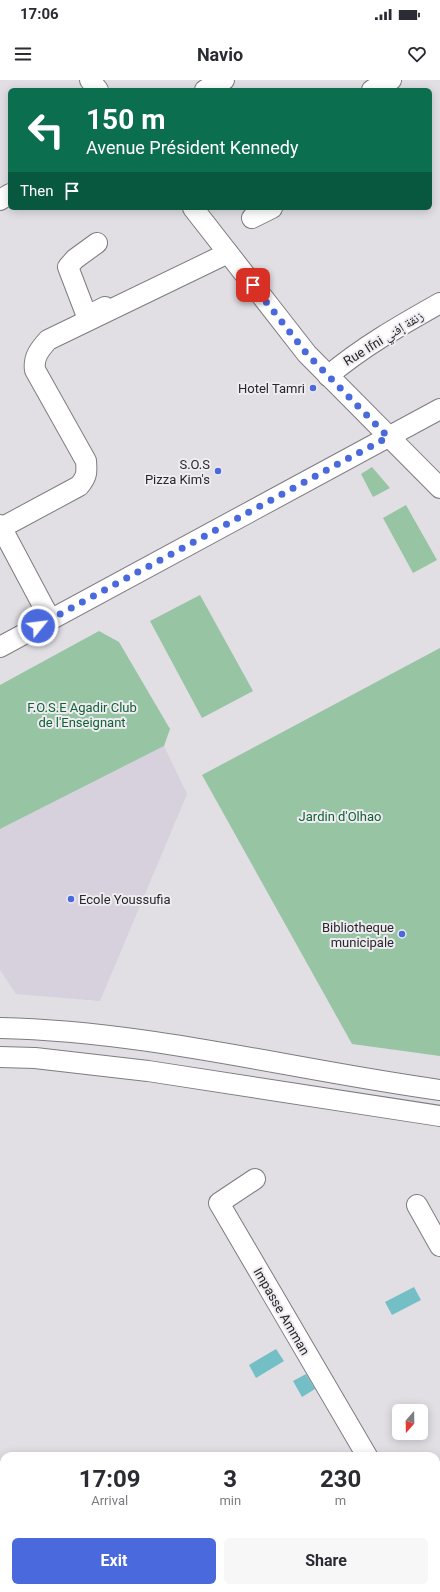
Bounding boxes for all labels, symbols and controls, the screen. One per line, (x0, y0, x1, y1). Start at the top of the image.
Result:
text: 17:06 (20, 5, 59, 23)
icon: menu (12, 43, 34, 65)
icon: heart (406, 43, 428, 65)
text: Navio (197, 44, 243, 65)
text: 150 m (86, 103, 165, 136)
icon: left (20, 104, 72, 156)
text: Avenue Président Kennedy (86, 137, 299, 158)
icon: arrive (61, 180, 83, 202)
text: Then (20, 182, 53, 200)
pin (236, 268, 270, 302)
icon: arrive (242, 274, 264, 296)
street label: Rue Ifni زنقة إفني (341, 308, 428, 372)
place label: Hotel Tamri (238, 381, 305, 396)
marker: Hotel Tamri (308, 383, 318, 393)
place label: S.O.S Pizza Kim's (145, 457, 210, 487)
marker: S.O.S Pizza Kim's (213, 466, 223, 476)
position arrow (17, 605, 59, 647)
park label: F.O.S.E Agadir Club de l'Enseignant (27, 700, 137, 730)
park label: Jardin d'Olhao (299, 809, 381, 824)
place label: Ecole Youssufia (79, 892, 171, 907)
marker: Ecole Youssufia (66, 894, 76, 904)
place label: Bibliotheque municipale (322, 920, 394, 950)
marker: Bibliotheque municipale (397, 929, 407, 939)
street label: Impasse Amman (250, 1265, 313, 1358)
north arrow (392, 1404, 428, 1440)
map controls (392, 1404, 428, 1440)
text: 17:09 (79, 1465, 141, 1493)
text: 3 (223, 1465, 237, 1493)
text: 230 (320, 1465, 361, 1493)
text: Arrival (91, 1493, 128, 1508)
text: min (219, 1493, 241, 1508)
text: m (335, 1493, 346, 1508)
button: Exit (12, 1538, 216, 1584)
button: Share (224, 1538, 428, 1584)

